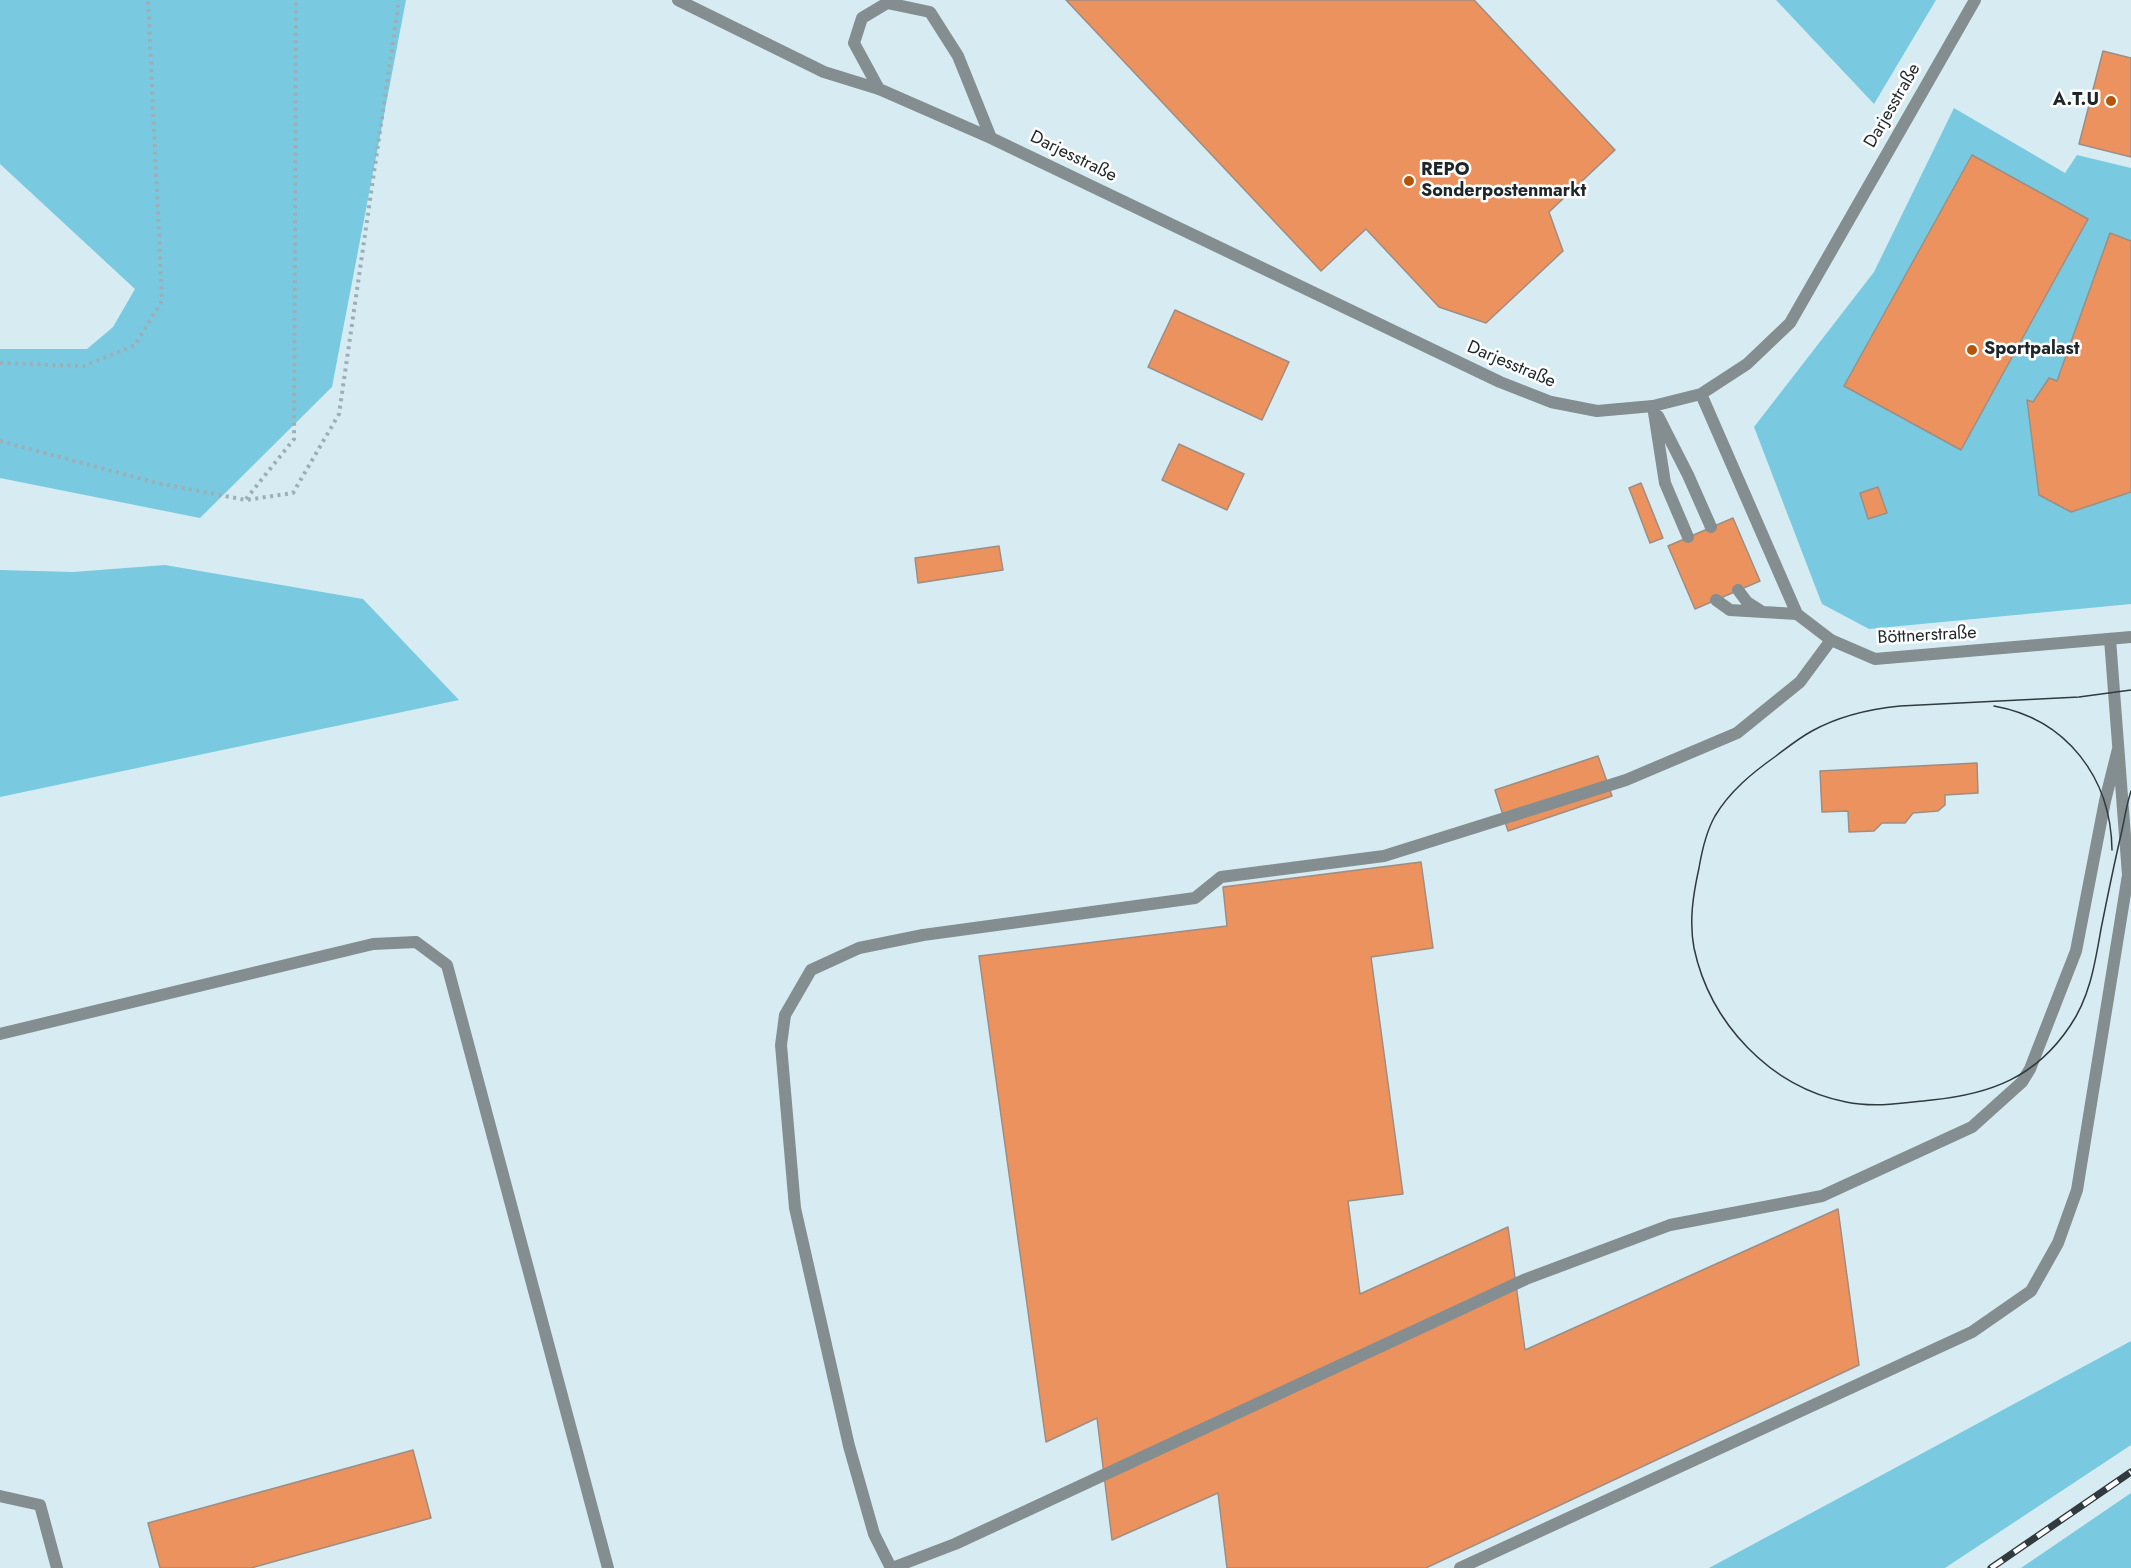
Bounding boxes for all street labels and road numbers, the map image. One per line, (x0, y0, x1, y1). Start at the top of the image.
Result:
street label: Darjesstraße (1860, 60, 1926, 152)
street label: Darjesstraße (1026, 127, 1120, 187)
street label: Darjesstraße (1464, 337, 1558, 393)
street label: Böttnerstraße (1877, 623, 1977, 649)

